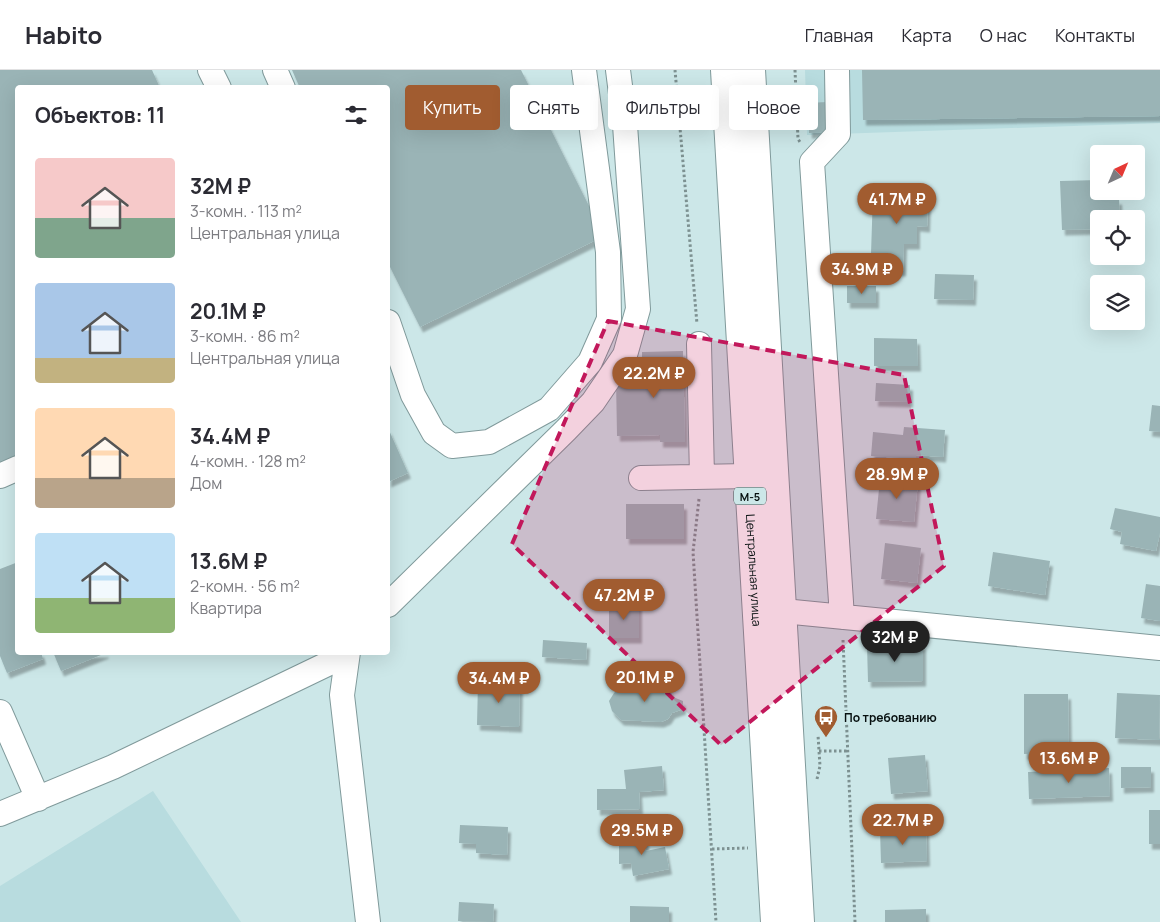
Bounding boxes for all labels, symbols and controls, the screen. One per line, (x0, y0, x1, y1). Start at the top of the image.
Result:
text: Habito (25, 18, 102, 51)
text: Главная (805, 23, 874, 47)
text: Карта (902, 23, 952, 47)
text: О нас (980, 23, 1027, 47)
text: Контакты (1055, 23, 1135, 47)
chip: Купить (405, 85, 500, 130)
chip: Снять (510, 85, 598, 130)
chip: Фильтры (608, 85, 719, 130)
chip: Новое (729, 85, 818, 130)
text: Объектов: 11 (35, 101, 165, 129)
icon: filters (342, 101, 370, 129)
north arrow (1090, 145, 1145, 200)
map controls (1090, 145, 1145, 330)
text: 32M ₽ (190, 172, 251, 200)
icon: home (75, 178, 135, 238)
pin: 41.7M ₽ (851, 182, 943, 225)
text: 41.7M ₽ (868, 188, 926, 210)
text: 3-комн. · 113 m² (190, 200, 302, 222)
button: locate (1090, 210, 1145, 265)
text: Центральная улица (190, 222, 340, 244)
pin: 34.9M ₽ (816, 252, 908, 295)
text: 34.9M ₽ (831, 258, 893, 280)
button: layers (1090, 275, 1145, 330)
text: 20.1M ₽ (190, 297, 266, 325)
icon: home (75, 303, 135, 363)
text: 3-комн. · 86 m² (190, 325, 300, 347)
text: Центральная улица (190, 347, 340, 369)
pin: 22.2M ₽ (608, 356, 700, 399)
text: 22.2M ₽ (623, 362, 685, 384)
text: 34.4M ₽ (190, 422, 270, 450)
icon: home (75, 428, 135, 488)
text: 4-комн. · 128 m² (190, 450, 306, 472)
pin: 28.9M ₽ (851, 458, 943, 500)
text: 28.9M ₽ (866, 463, 928, 485)
text: Дом (190, 472, 222, 494)
road number: М-5 (734, 488, 766, 504)
street label: Центральная улица (743, 514, 766, 627)
text: 13.6M ₽ (190, 547, 267, 575)
icon: home (75, 553, 135, 613)
text: 2-комн. · 56 m² (190, 575, 300, 597)
pin: 47.2M ₽ (578, 578, 670, 621)
text: 47.2M ₽ (594, 584, 654, 606)
text: Квартира (190, 597, 262, 619)
pin: 32M ₽ (860, 620, 930, 663)
text: 32M ₽ (872, 626, 918, 648)
pin: 20.1M ₽ (599, 660, 691, 703)
pin: 34.4M ₽ (453, 662, 545, 704)
text: 20.1M ₽ (616, 666, 674, 688)
text: 34.4M ₽ (468, 667, 530, 689)
bus stop icon: По требованию (813, 704, 839, 738)
place label: По требованию (844, 709, 937, 726)
pin: 13.6M ₽ (1023, 742, 1115, 784)
text: 13.6M ₽ (1040, 747, 1098, 769)
pin: 22.7M ₽ (857, 804, 949, 846)
text: 22.7M ₽ (873, 809, 933, 831)
pin: 29.5M ₽ (596, 814, 688, 856)
text: 29.5M ₽ (611, 819, 673, 841)

